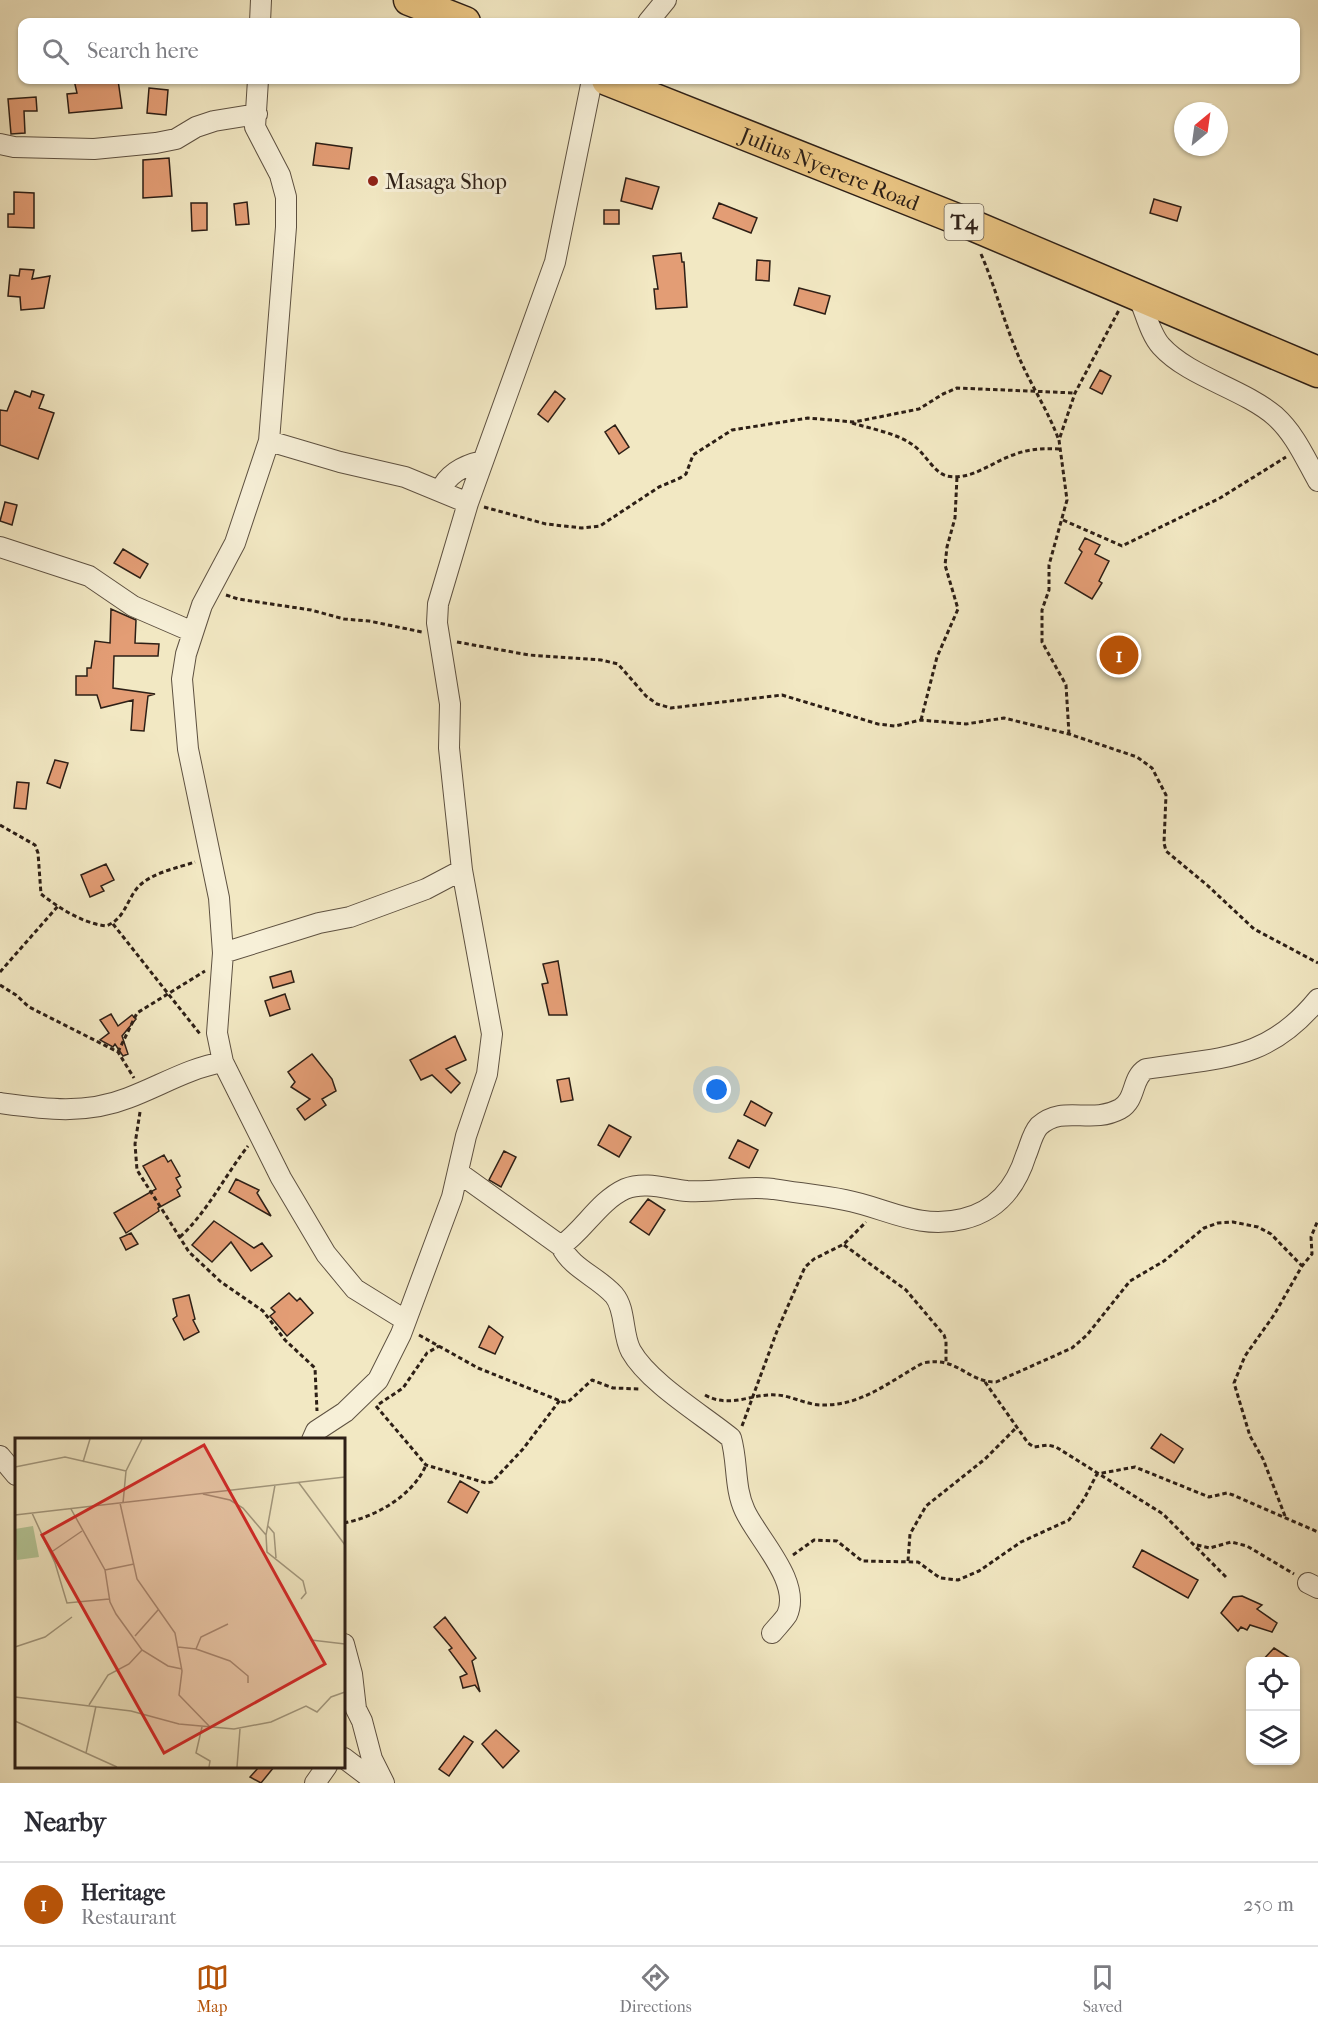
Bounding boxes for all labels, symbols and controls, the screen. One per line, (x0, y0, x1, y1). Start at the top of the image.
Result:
search box (18, 18, 1300, 84)
icon: search (39, 35, 72, 68)
text: Search here (87, 38, 199, 64)
north arrow (1174, 102, 1228, 156)
street label: Julius Nyerere Road (735, 122, 924, 217)
place label: Masaga Shop (385, 169, 507, 195)
marker: Masaga Shop (366, 174, 380, 188)
road number: T4 (944, 204, 984, 240)
pin: 1 (1100, 632, 1138, 678)
your location (702, 1075, 731, 1104)
inset map (15, 1438, 345, 1768)
map controls (1246, 1657, 1300, 1765)
button: locate (1246, 1657, 1300, 1711)
button: layers (1246, 1711, 1300, 1765)
text: Nearby (24, 1807, 106, 1838)
text: Heritage (81, 1880, 165, 1906)
text: 1 (40, 1893, 47, 1916)
text: 250 m (1243, 1893, 1294, 1916)
text: Restaurant (81, 1906, 177, 1929)
tab: Map (196, 1961, 229, 2016)
tab: Directions (620, 1961, 692, 2016)
tab: Saved (1083, 1961, 1122, 2016)

